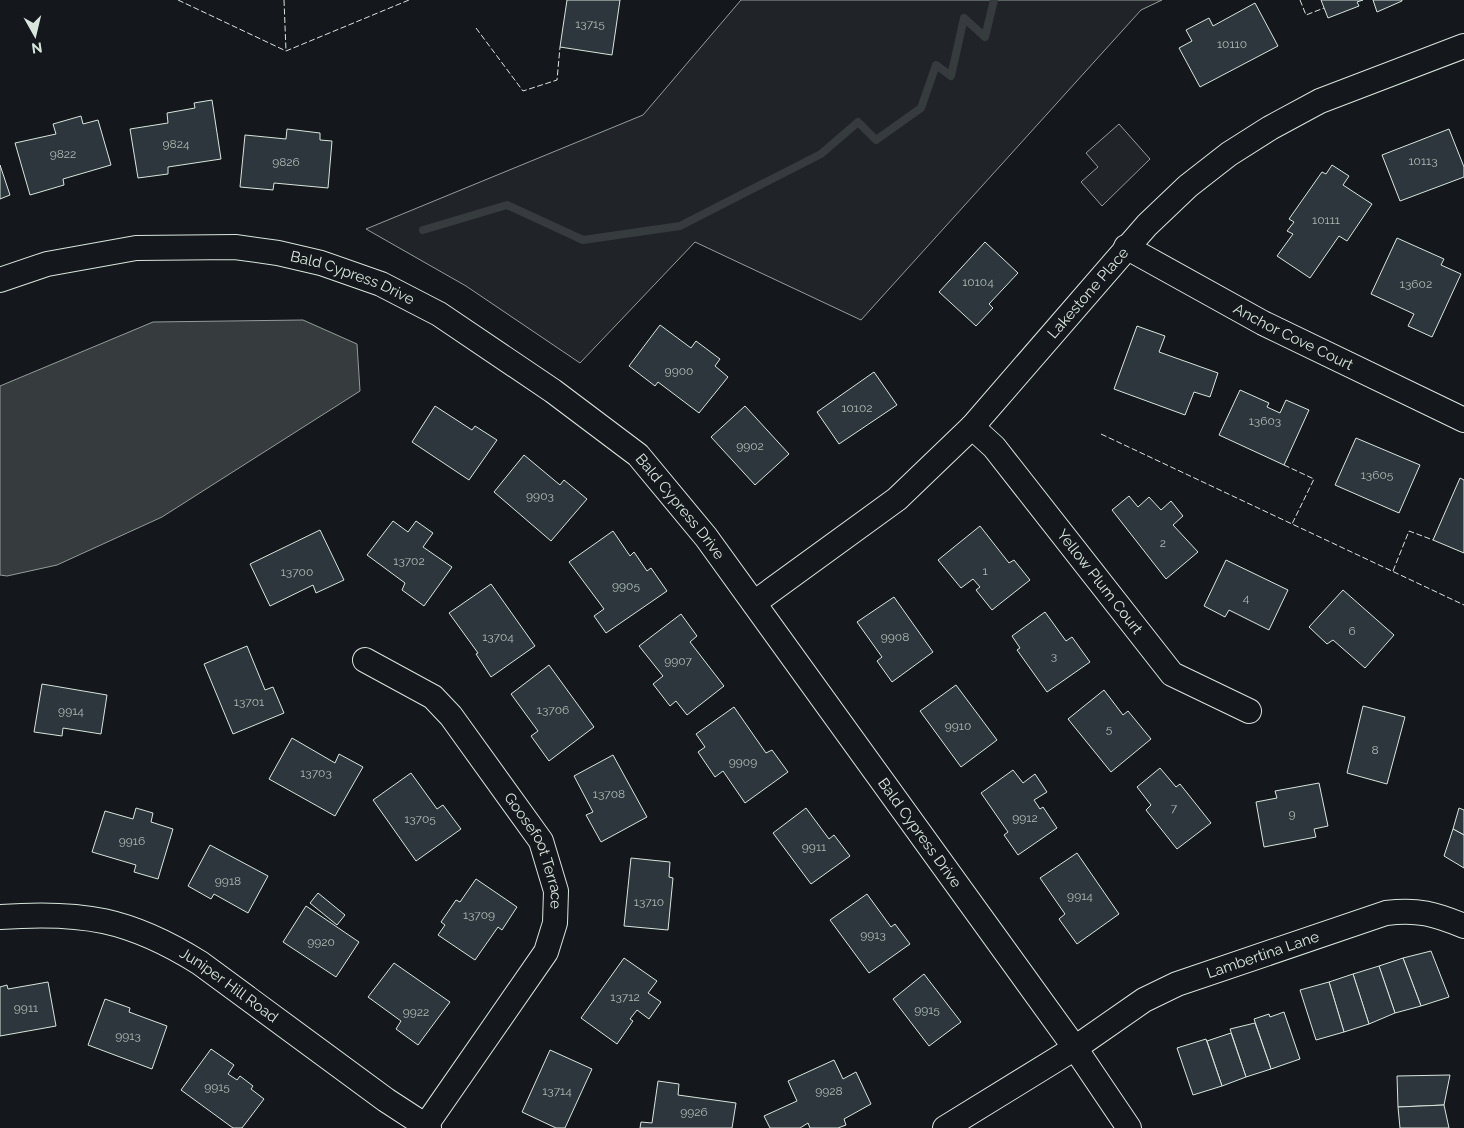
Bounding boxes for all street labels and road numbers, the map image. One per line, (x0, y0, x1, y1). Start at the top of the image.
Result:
street label: Lakestone Place (1044, 244, 1132, 342)
street label: Bald Cypress Drive (289, 247, 418, 309)
street label: Anchor Cove Court (1230, 299, 1356, 374)
street label: Bald Cypress Drive (632, 450, 728, 563)
street label: Yellow Plum Court (1053, 526, 1146, 638)
street label: Bald Cypress Drive (874, 774, 965, 891)
street label: Goosefoot Terrace (500, 789, 565, 909)
street label: Lambertina Lane (1204, 927, 1322, 982)
street label: Juniper Hill Road (176, 944, 282, 1026)

